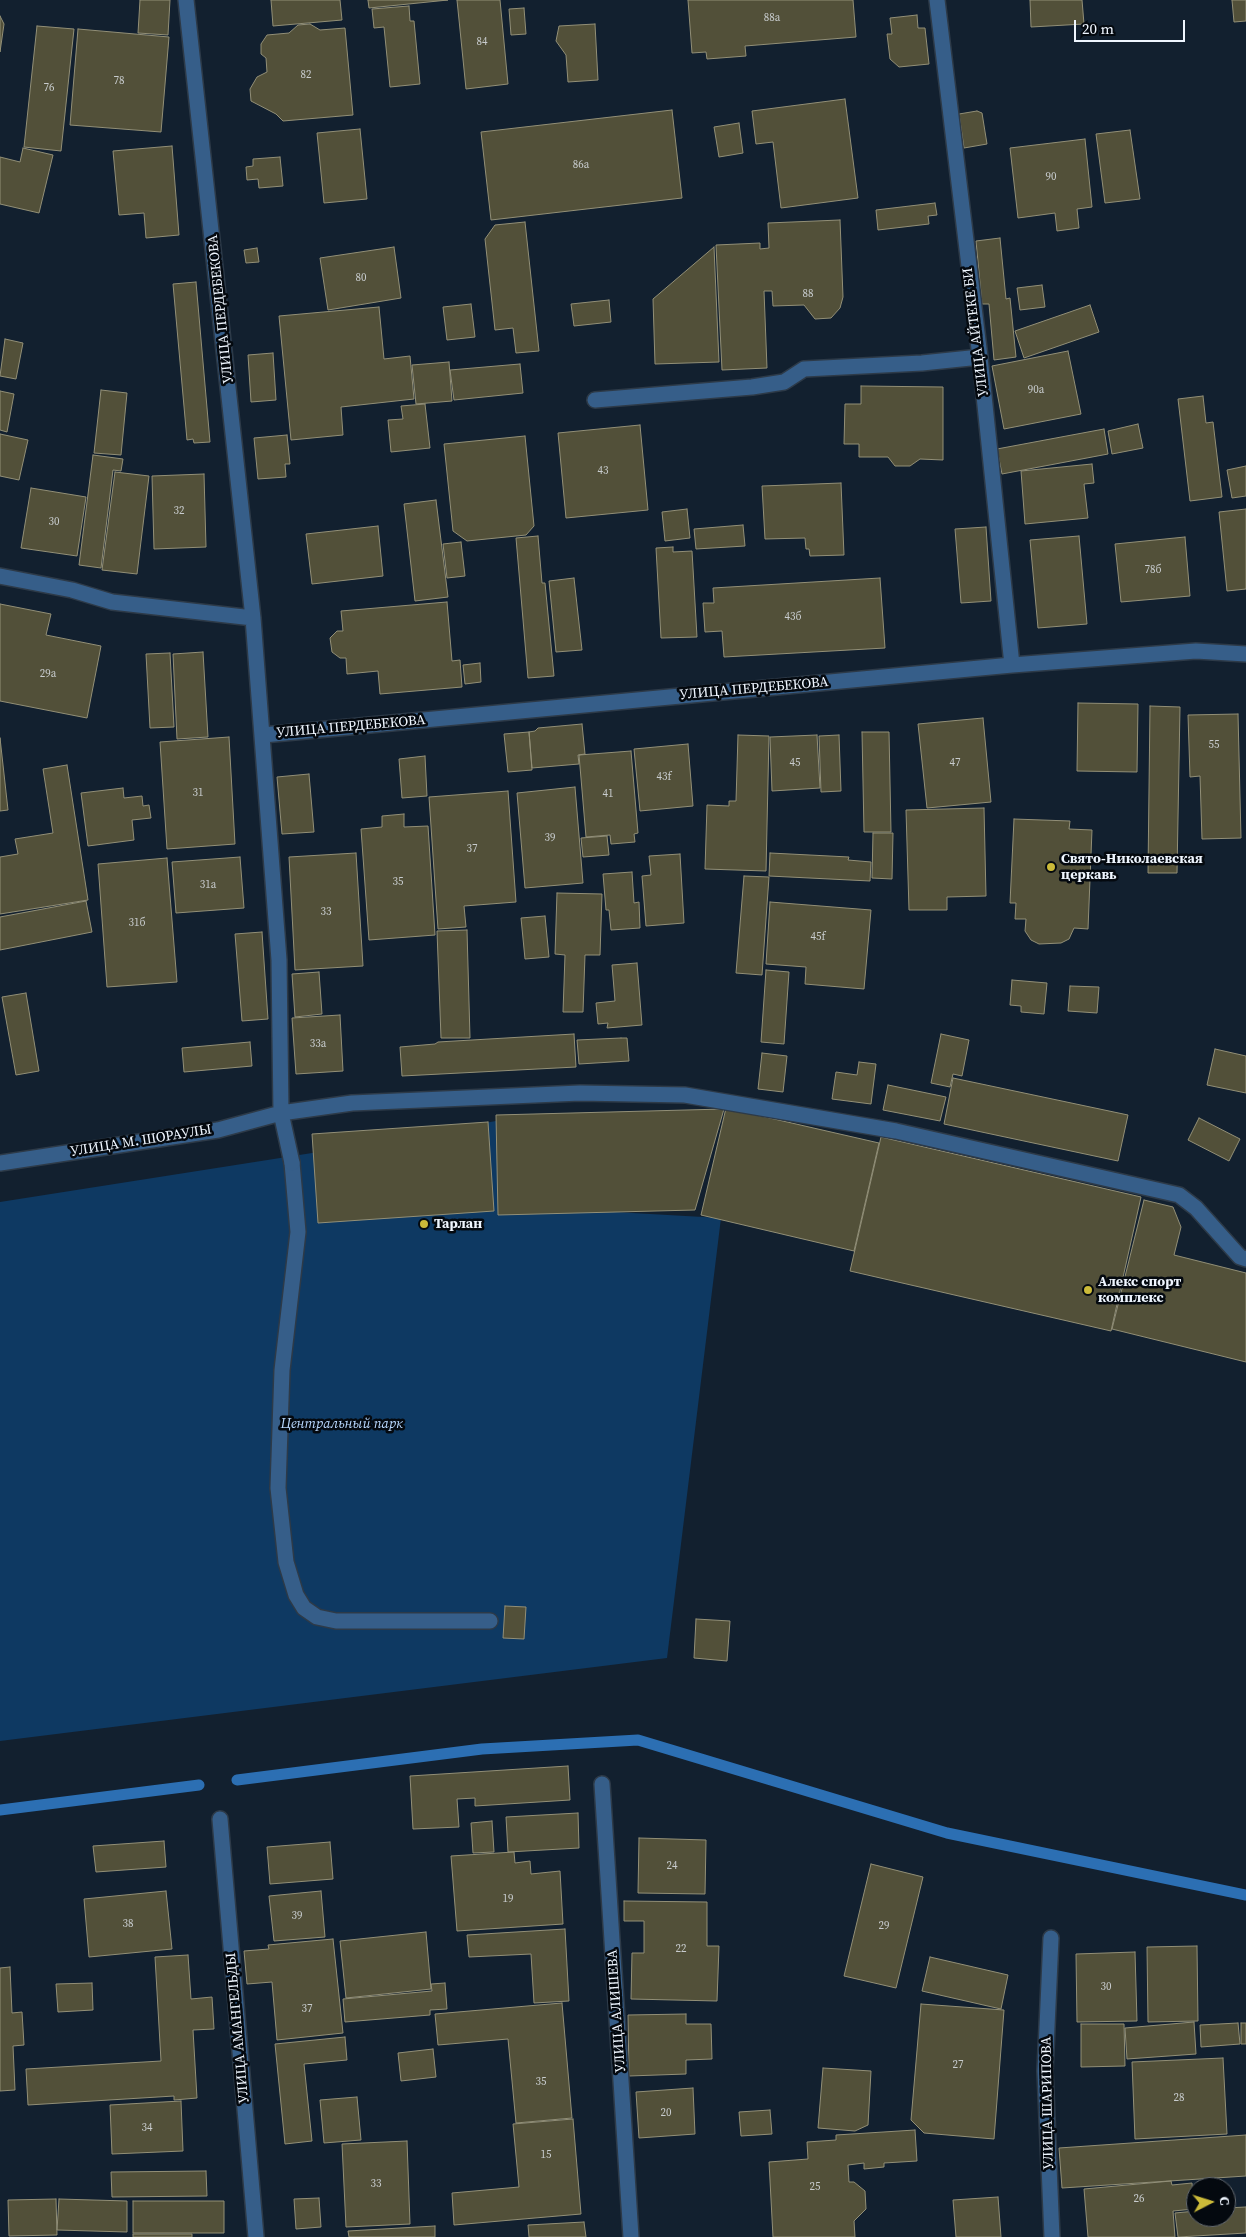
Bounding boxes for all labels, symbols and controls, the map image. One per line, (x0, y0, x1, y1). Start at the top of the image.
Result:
scale bar (1076, 10, 1187, 42)
house number: 88а (764, 11, 780, 25)
text: 20 m (1082, 18, 1114, 39)
house number: 84 (477, 35, 487, 49)
house number: 82 (301, 68, 311, 82)
house number: 78 (114, 74, 124, 88)
house number: 76 (44, 81, 54, 95)
house number: 86а (573, 158, 589, 172)
house number: 90 (1046, 170, 1056, 184)
street label: УЛИЦА ПЕРДЕБЕКОВА (205, 234, 237, 384)
street label: УЛИЦА АЙТЕКЕ БИ (960, 266, 992, 398)
house number: 80 (356, 271, 366, 285)
house number: 88 (803, 287, 813, 301)
house number: 90а (1028, 383, 1044, 397)
house number: 43 (598, 464, 608, 478)
house number: 32 (174, 504, 184, 518)
house number: 30 (49, 515, 59, 529)
house number: 78б (1145, 563, 1161, 577)
house number: 43б (785, 610, 801, 624)
house number: 29а (40, 667, 56, 681)
street label: УЛИЦА ПЕРДЕБЕКОВА (679, 674, 829, 704)
street label: УЛИЦА ПЕРДЕБЕКОВА (276, 712, 426, 742)
house number: 55 (1209, 738, 1219, 752)
house number: 45 (790, 756, 800, 770)
house number: 47 (950, 756, 960, 770)
house number: 43f (657, 770, 671, 784)
house number: 31 (193, 786, 203, 800)
house number: 41 (603, 787, 613, 801)
house number: 39 (545, 831, 555, 845)
house number: 37 (467, 842, 477, 856)
place label: Свято-Николаевская церкавь (1061, 851, 1203, 884)
marker: Свято-Николаевская церкавь (1045, 861, 1057, 873)
house number: 35 (393, 875, 403, 889)
house number: 31а (200, 878, 216, 892)
house number: 33 (321, 905, 331, 919)
house number: 31б (129, 916, 145, 930)
house number: 45f (811, 930, 825, 944)
house number: 33а (310, 1037, 326, 1051)
street label: УЛИЦА М. ШОРАУЛЫ (69, 1122, 213, 1160)
place label: Тарлан (434, 1216, 482, 1232)
marker: Тарлан (418, 1218, 430, 1230)
place label: Алекс спорт комплекс (1098, 1274, 1181, 1306)
marker: Алекс спорт комплекс (1082, 1284, 1094, 1296)
park label: Центральный парк (281, 1416, 403, 1432)
house number: 24 (667, 1859, 677, 1873)
house number: 19 (503, 1892, 513, 1906)
house number: 39 (292, 1909, 302, 1923)
house number: 38 (123, 1917, 133, 1931)
house number: 29 (879, 1919, 889, 1933)
house number: 22 (676, 1942, 686, 1956)
street label: УЛИЦА АЛИШЕВА (604, 1949, 630, 2073)
street label: УЛИЦА АМАНГЕЛЬДЫ (223, 1952, 253, 2104)
house number: 30 (1101, 1980, 1111, 1994)
house number: 37 (302, 2002, 312, 2016)
street label: УЛИЦА ШАРИПОВА (1038, 2036, 1058, 2170)
house number: 27 (953, 2058, 963, 2072)
house number: 35 (536, 2075, 546, 2089)
house number: 28 (1174, 2091, 1184, 2105)
house number: 20 (661, 2106, 671, 2120)
house number: 34 (142, 2121, 152, 2135)
house number: 15 (541, 2148, 551, 2162)
house number: 33 (371, 2177, 381, 2191)
north arrow (1186, 2177, 1236, 2227)
house number: 25 (810, 2180, 820, 2194)
house number: 26 (1134, 2192, 1144, 2206)
text: С (1215, 2196, 1235, 2206)

